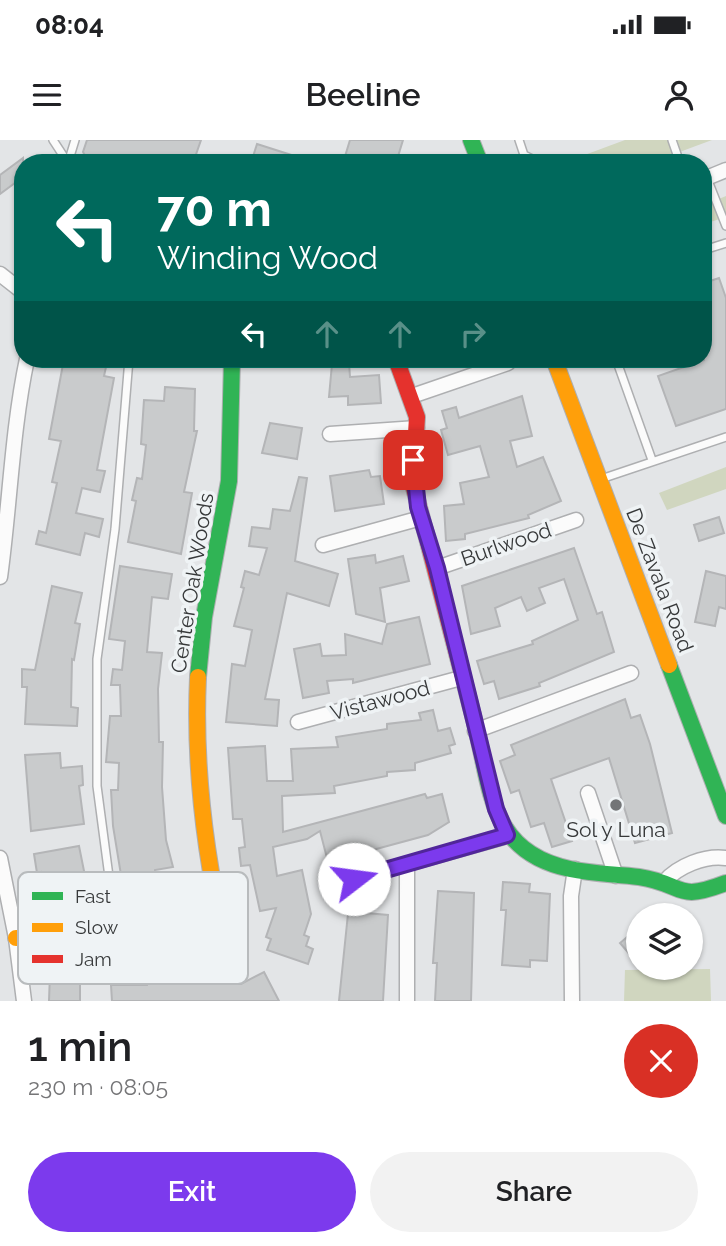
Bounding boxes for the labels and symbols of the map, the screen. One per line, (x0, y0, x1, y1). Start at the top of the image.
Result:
pin (383, 430, 443, 490)
street label: Center Oak Woods (165, 491, 219, 675)
street label: De Zavala Road (621, 504, 699, 656)
street label: Burlwood (458, 517, 554, 571)
street label: Vistawood (328, 675, 432, 725)
marker: Sol y Luna (608, 797, 624, 813)
place label: Sol y Luna (566, 817, 666, 842)
position arrow (317, 842, 391, 916)
legend (18, 872, 248, 984)
text: Fast (75, 885, 111, 907)
text: Slow (75, 916, 119, 938)
text: Jam (75, 948, 112, 970)

